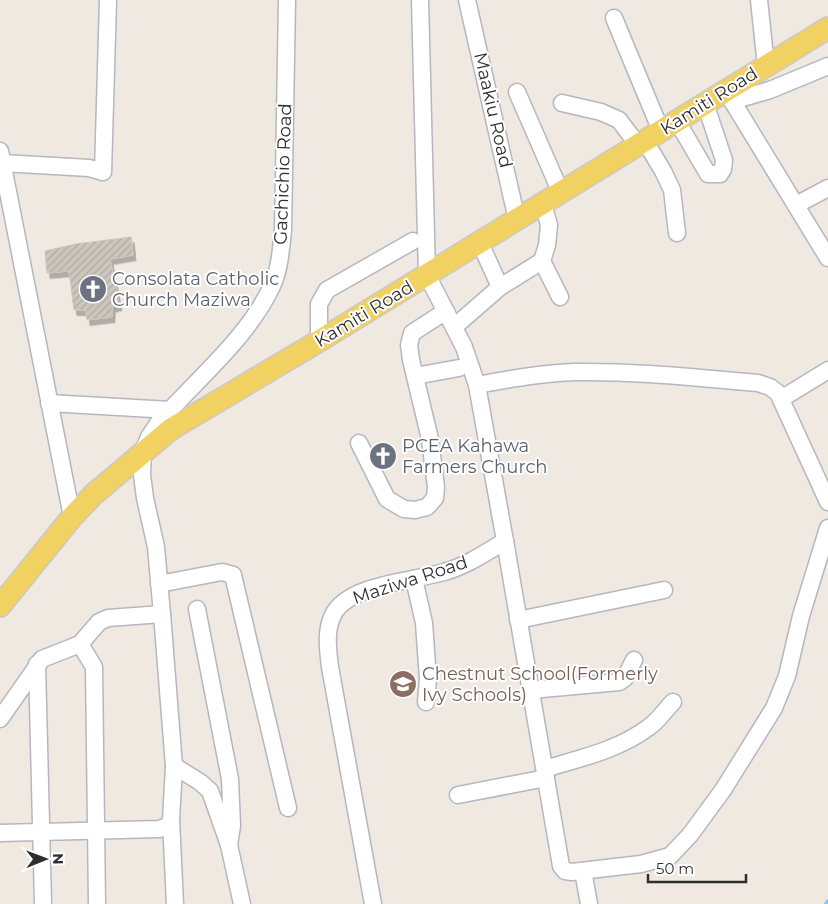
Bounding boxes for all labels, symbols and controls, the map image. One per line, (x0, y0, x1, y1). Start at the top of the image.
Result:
street label: Maakiu Road (469, 50, 517, 170)
street label: Kamiti Road (656, 62, 762, 140)
street label: Gachichio Road (270, 103, 296, 245)
place label: Consolata Catholic Church Maziwa (112, 268, 279, 311)
church icon: Consolata Catholic Church Maziwa (78, 274, 108, 304)
street label: Kamiti Road (311, 276, 417, 352)
place label: PCEA Kahawa Farmers Church (402, 435, 548, 478)
church icon: PCEA Kahawa Farmers Church (368, 441, 398, 471)
street label: Maziwa Road (350, 551, 470, 609)
place label: Chestnut School(Formerly Ivy Schools) (422, 663, 658, 706)
school or university icon: Chestnut School(Formerly Ivy Schools) (388, 669, 418, 699)
north arrow (20, 834, 70, 884)
scale bar (648, 852, 746, 884)
text: N (49, 853, 67, 865)
text: 50 m (656, 859, 694, 878)

